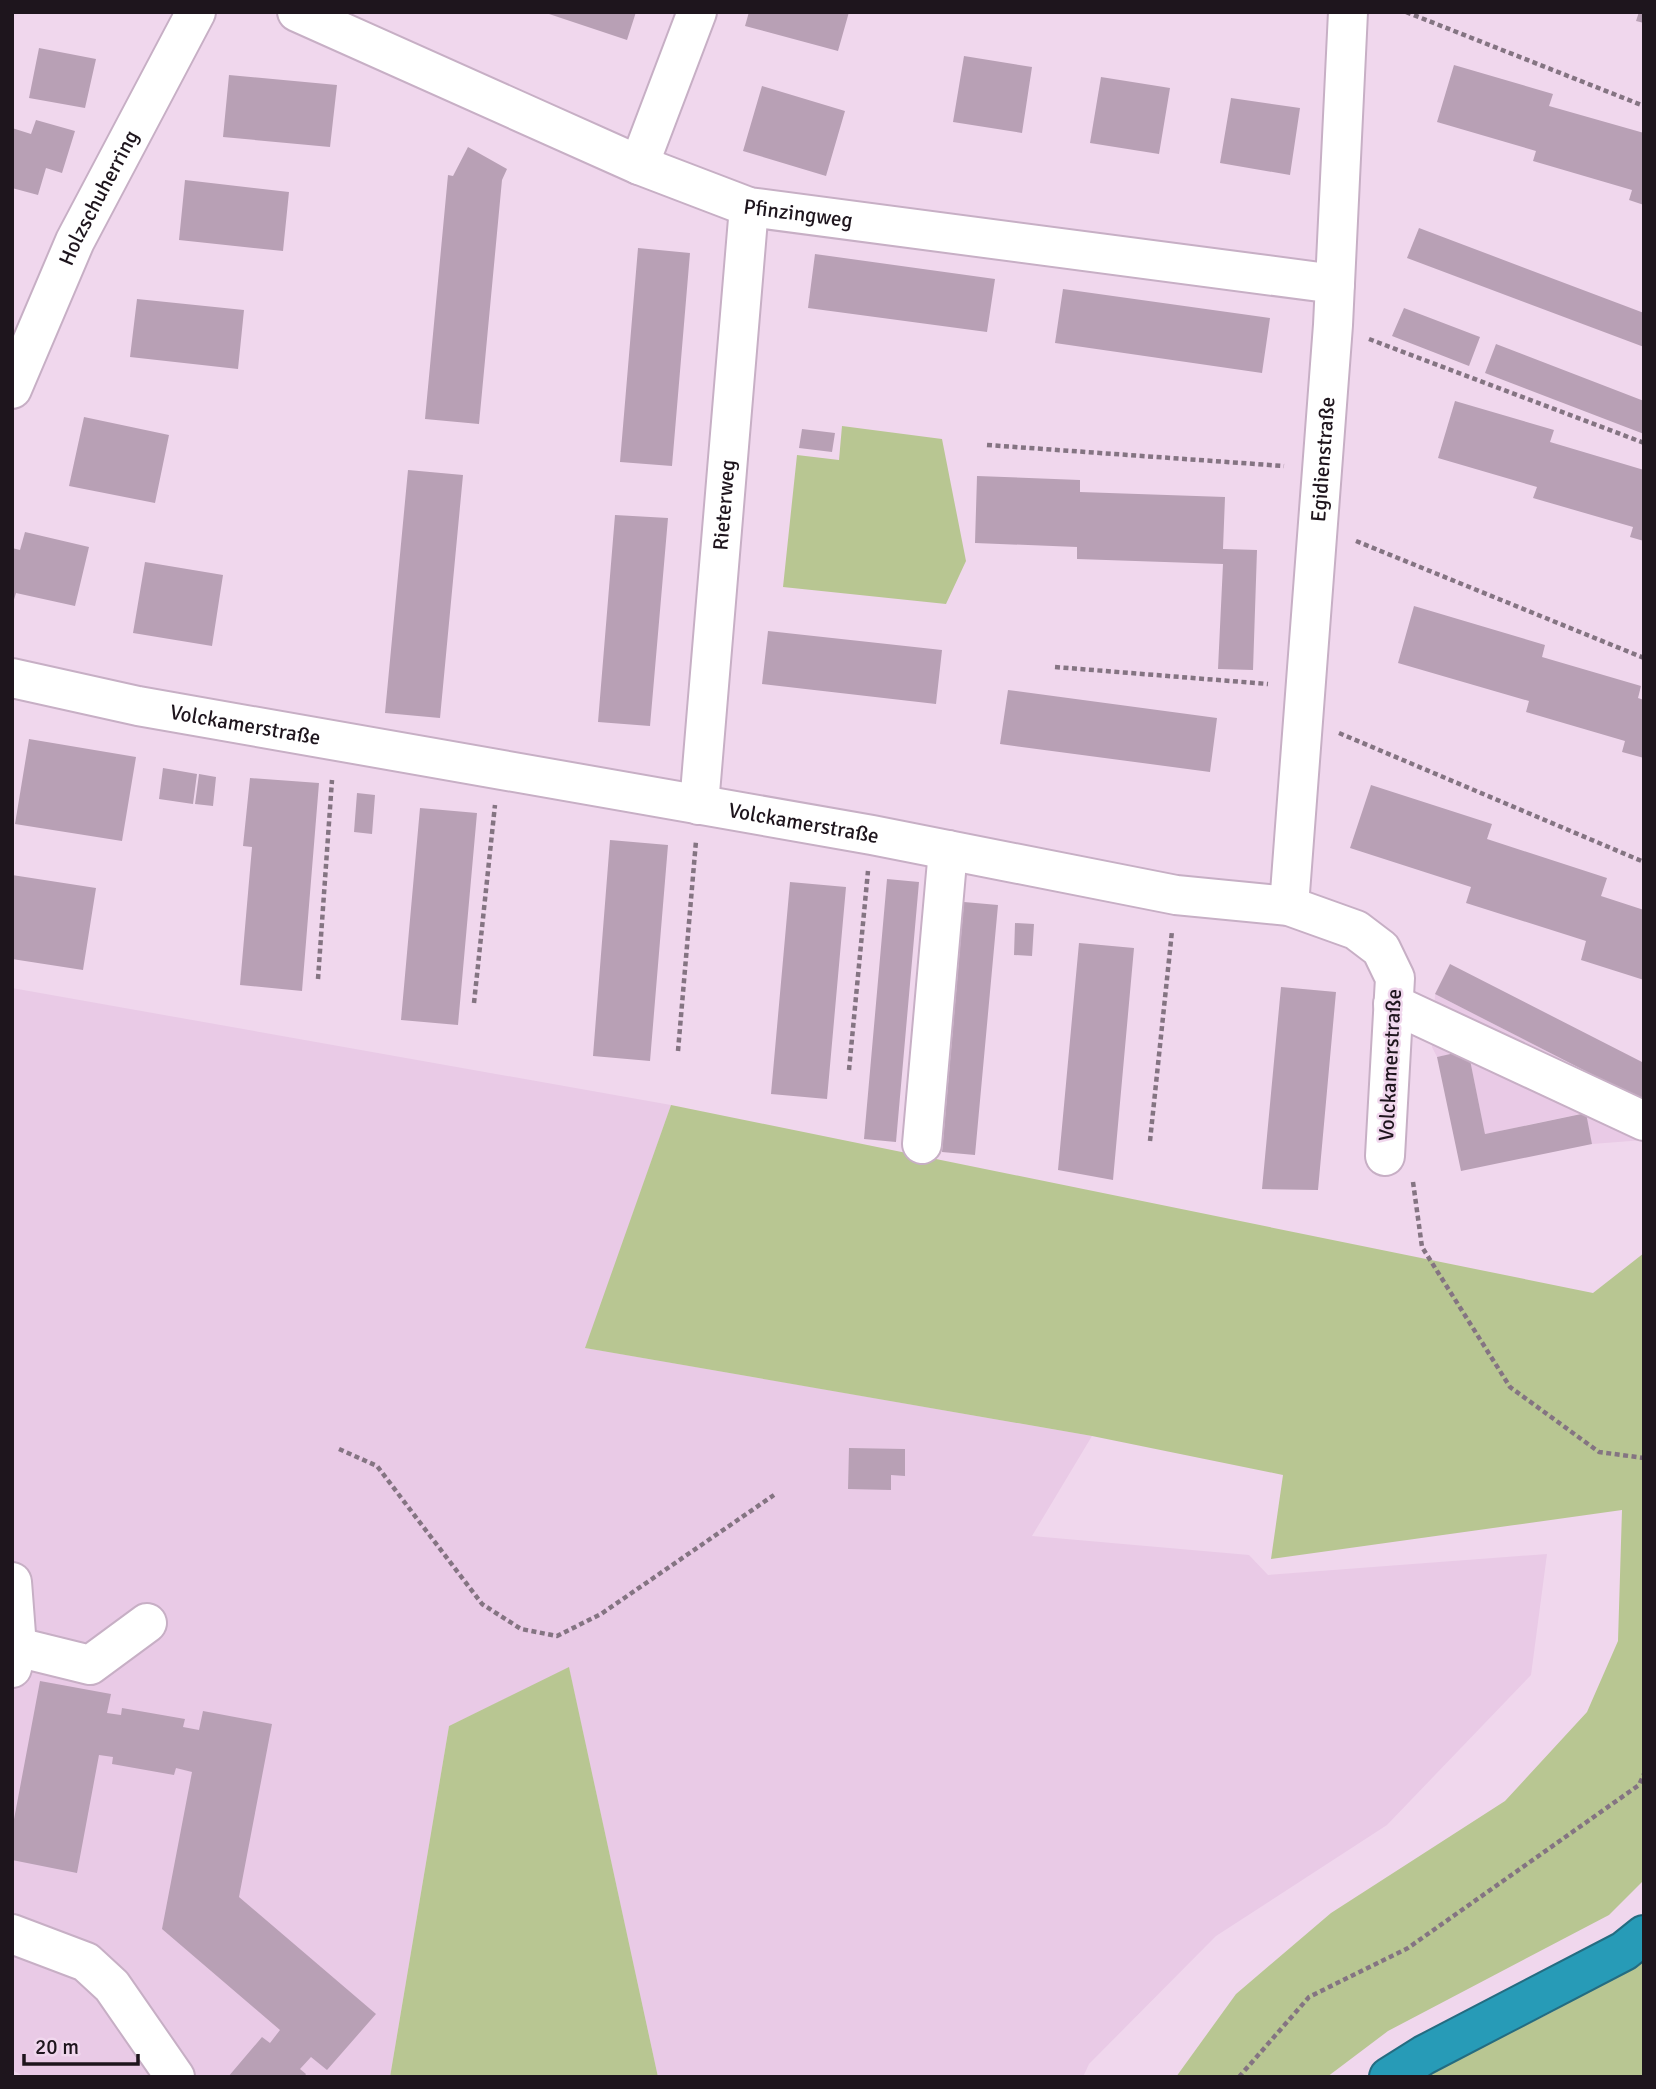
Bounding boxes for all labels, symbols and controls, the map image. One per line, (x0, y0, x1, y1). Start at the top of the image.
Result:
street label: Holzschuherring (53, 126, 144, 269)
street label: Pfinzingweg (742, 193, 854, 234)
street label: Egidienstraße (1305, 396, 1341, 523)
street label: Rieterweg (707, 459, 741, 552)
street label: Volckamerstraße (168, 699, 323, 751)
street label: Volckamerstraße (726, 797, 881, 849)
street label: Volckamerstraße (1373, 988, 1407, 1142)
scale bar (24, 2022, 138, 2066)
text: 20 m (35, 2034, 79, 2060)

